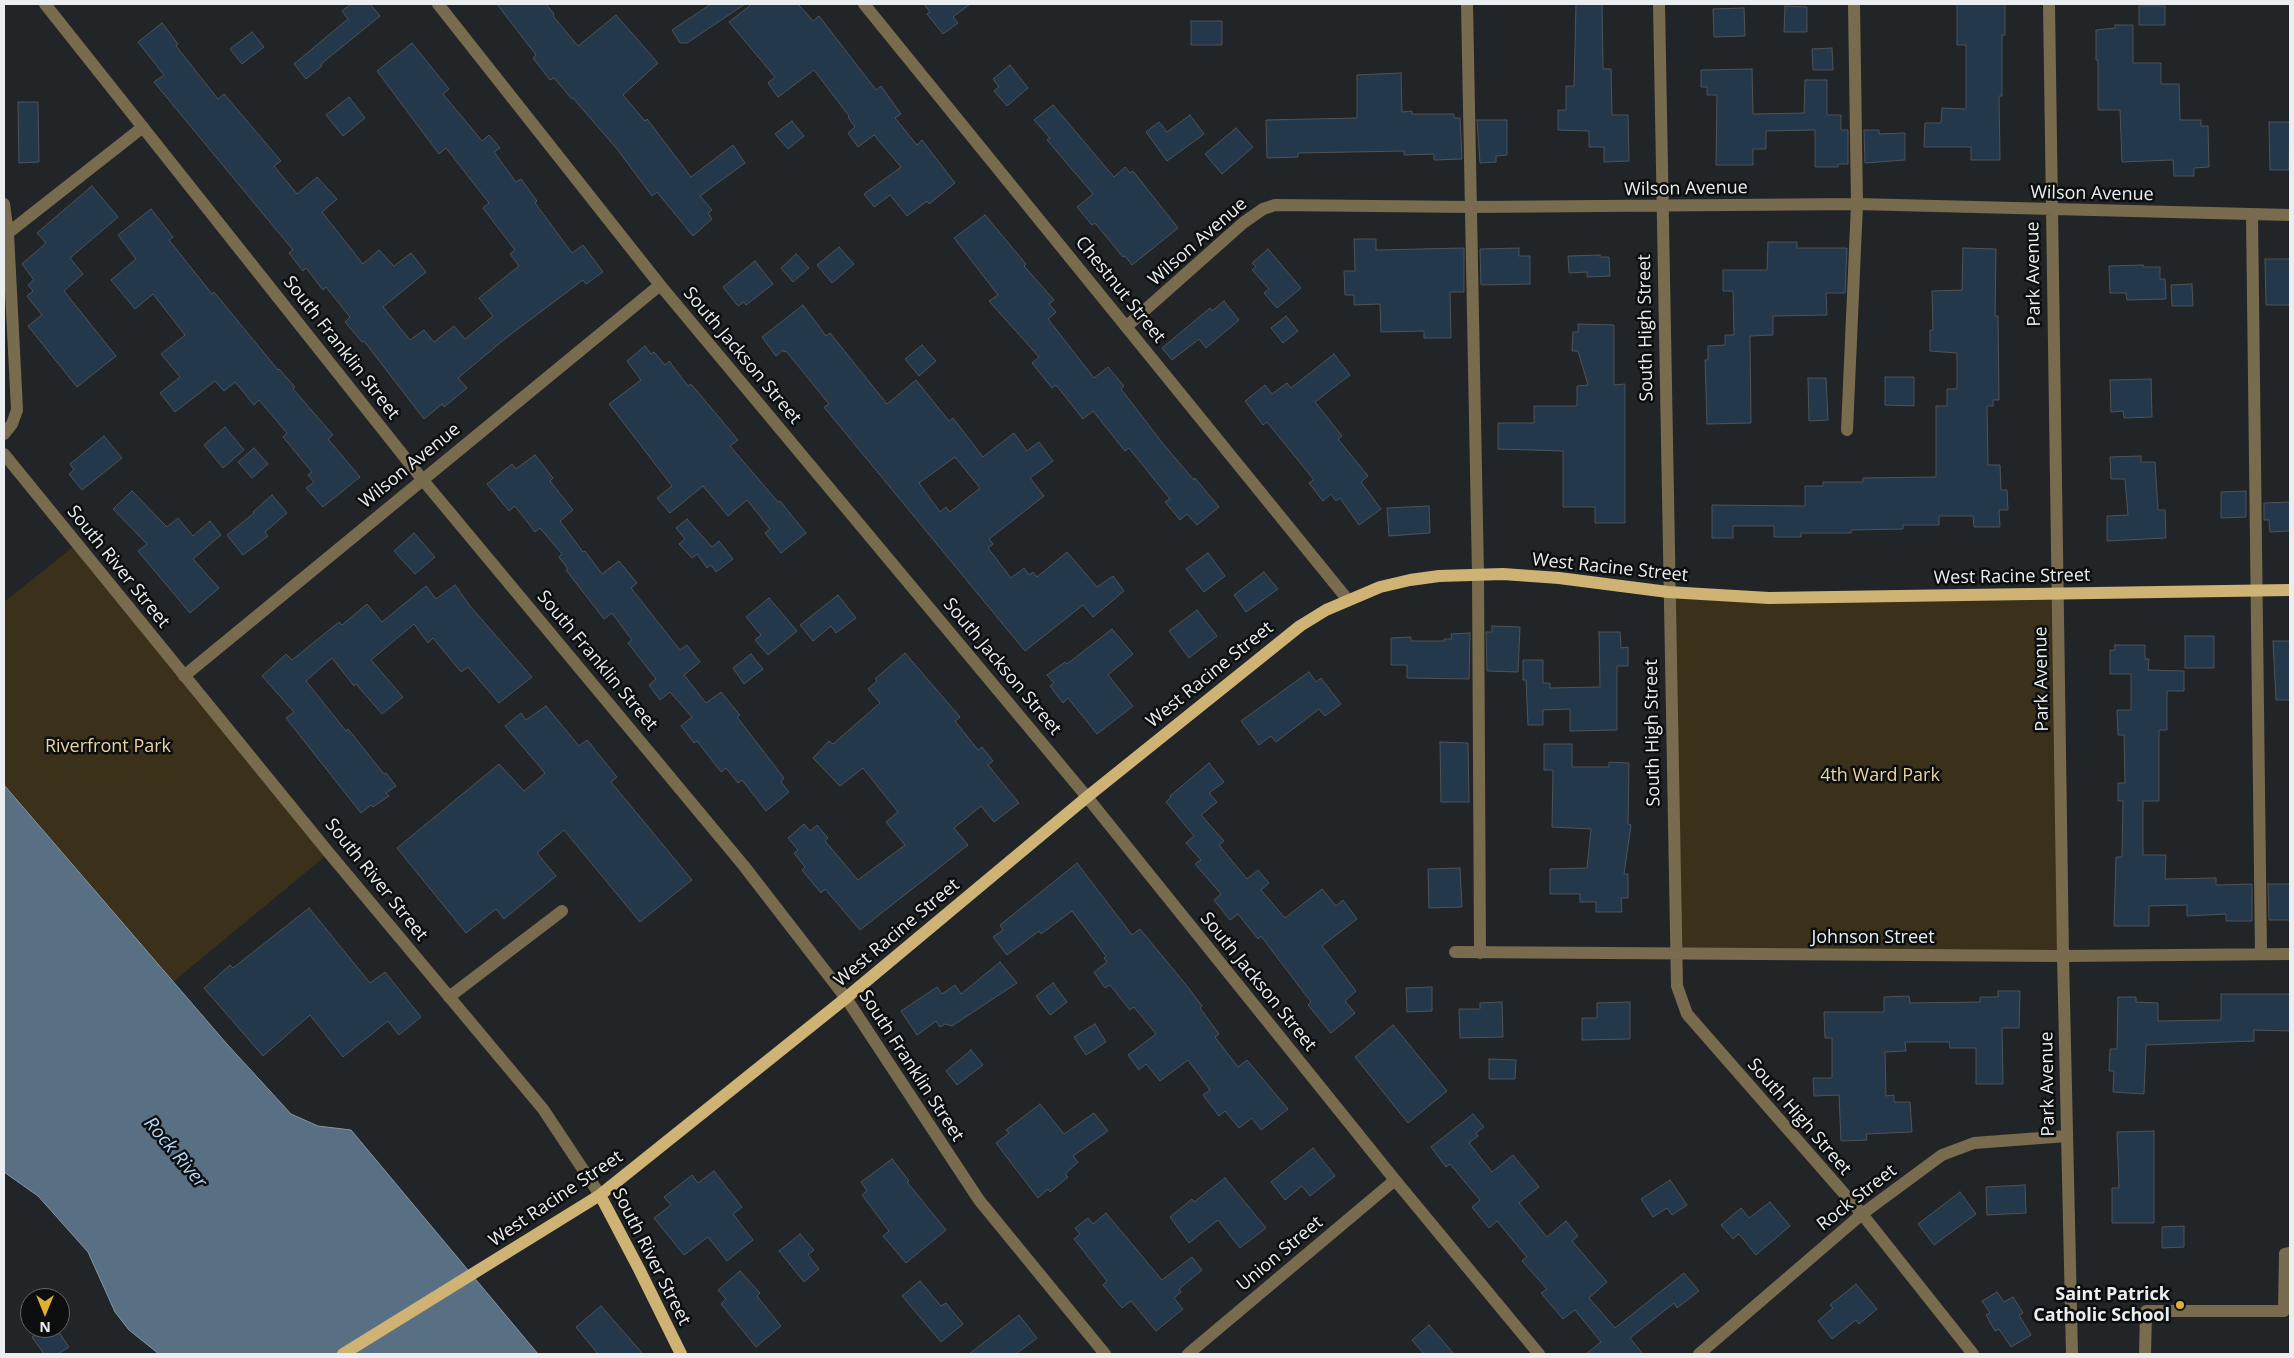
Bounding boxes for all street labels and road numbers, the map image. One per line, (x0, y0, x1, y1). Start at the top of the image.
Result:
street label: Wilson Avenue (1624, 177, 1748, 201)
street label: Wilson Avenue (2030, 182, 2154, 206)
street label: Wilson Avenue (1144, 193, 1252, 291)
street label: Park Avenue (2022, 221, 2046, 327)
street label: Chestnut Street (1070, 232, 1170, 348)
street label: South High Street (1634, 254, 1658, 402)
street label: South Franklin Street (278, 272, 404, 424)
street label: South Jackson Street (678, 283, 806, 429)
street label: Wilson Avenue (355, 419, 465, 513)
street label: South River Street (62, 502, 174, 632)
street label: West Racine Street (1531, 549, 1689, 587)
street label: West Racine Street (1933, 565, 2091, 589)
street label: South Franklin Street (532, 587, 662, 735)
street label: South Jackson Street (938, 594, 1066, 740)
street label: West Racine Street (1142, 617, 1278, 733)
street label: Park Avenue (2030, 626, 2054, 732)
street label: South High Street (1641, 659, 1665, 807)
street label: South River Street (320, 815, 432, 945)
street label: West Racine Street (830, 874, 964, 992)
street label: South Jackson Street (1195, 908, 1321, 1056)
street label: Johnson Street (1811, 927, 1935, 949)
street label: South Franklin Street (854, 986, 968, 1146)
street label: Park Avenue (2036, 1031, 2060, 1137)
street label: South High Street (1742, 1054, 1856, 1180)
street label: West Racine Street (485, 1146, 627, 1252)
street label: Rock Street (1813, 1160, 1901, 1236)
street label: South River Street (607, 1185, 695, 1329)
street label: Union Street (1233, 1212, 1327, 1296)

